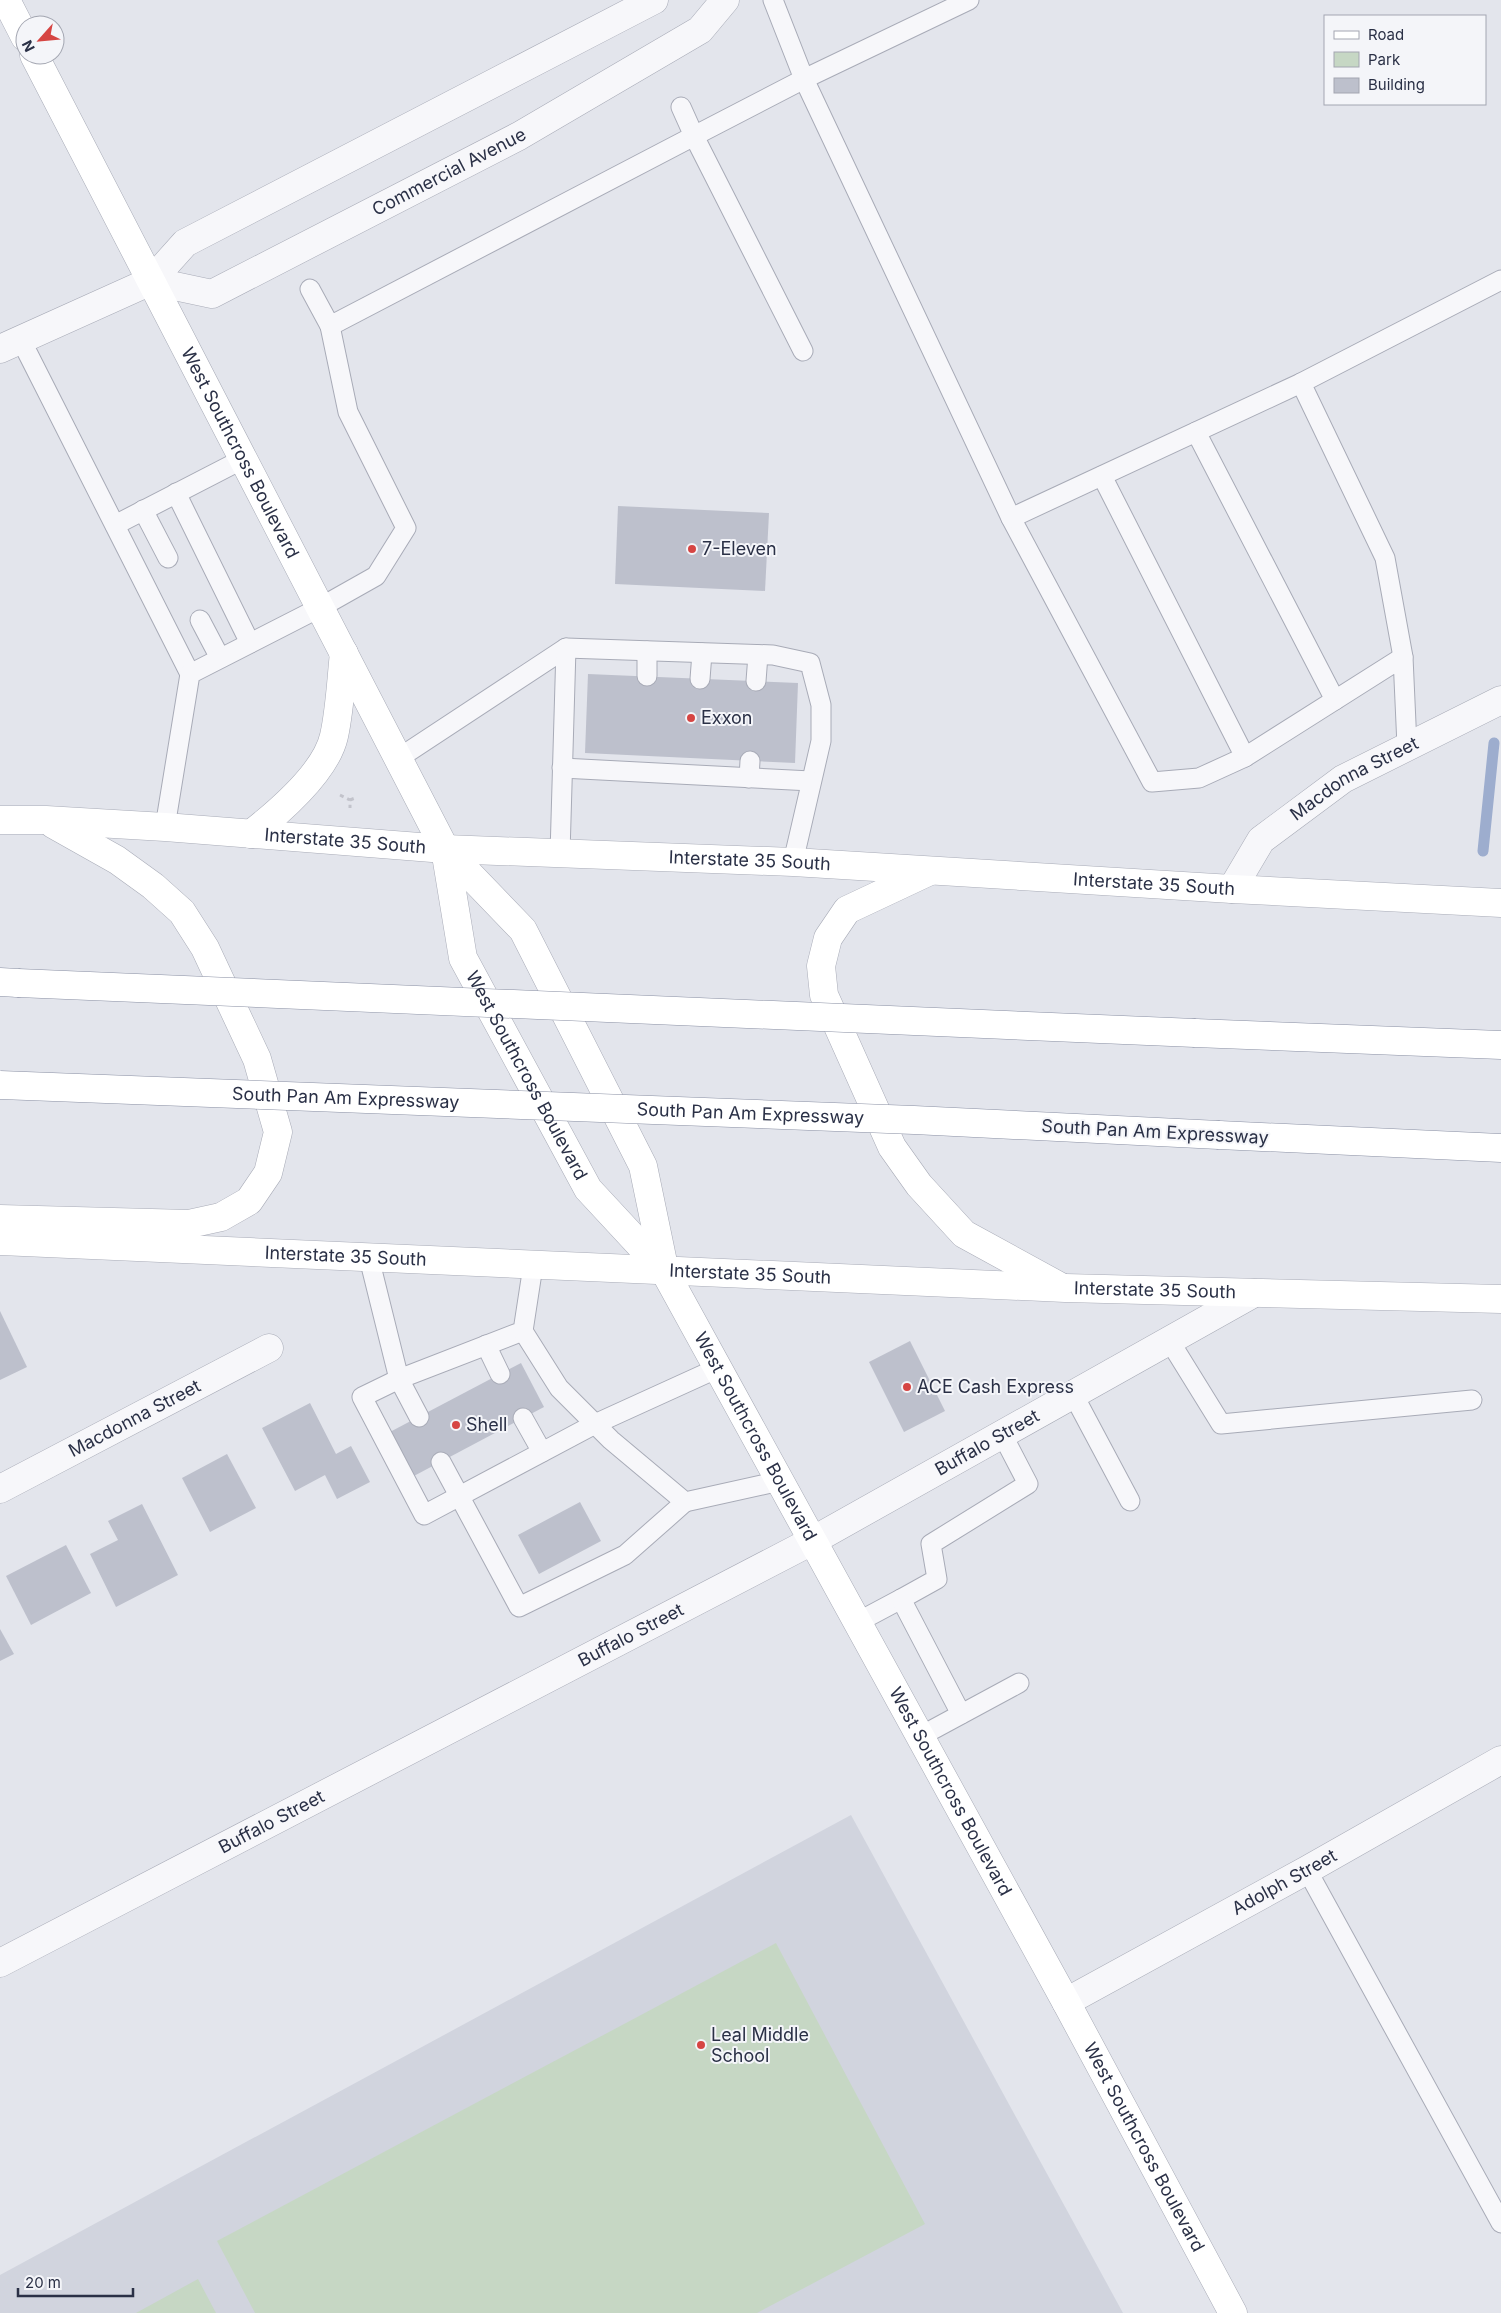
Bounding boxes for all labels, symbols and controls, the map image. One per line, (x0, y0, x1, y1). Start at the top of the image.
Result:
north arrow (15, 15, 65, 65)
legend (1324, 15, 1486, 105)
text: Road (1368, 25, 1404, 44)
text: N (18, 38, 38, 55)
text: Park (1368, 50, 1401, 69)
text: Building (1368, 75, 1425, 94)
street label: Commercial Avenue (368, 123, 530, 220)
street label: West Southcross Boulevard (177, 344, 304, 562)
place label: 7-Eleven (702, 538, 777, 559)
marker: 7-Eleven (686, 543, 698, 555)
place label: Exxon (701, 707, 753, 728)
marker: Exxon (685, 712, 697, 724)
street label: Macdonna Street (1286, 732, 1422, 825)
street label: Interstate 35 South (264, 824, 427, 857)
street label: Interstate 35 South (668, 846, 831, 874)
street label: Interstate 35 South (1073, 868, 1236, 899)
street label: West Southcross Boulevard (462, 967, 592, 1183)
street label: South Pan Am Expressway (232, 1083, 460, 1113)
street label: South Pan Am Expressway (636, 1098, 865, 1128)
street label: South Pan Am Expressway (1041, 1115, 1269, 1148)
street label: Interstate 35 South (264, 1242, 427, 1270)
street label: Interstate 35 South (669, 1260, 832, 1288)
street label: Interstate 35 South (1074, 1277, 1236, 1302)
street label: West Southcross Boulevard (690, 1328, 821, 1544)
street label: Macdonna Street (65, 1375, 204, 1461)
place label: ACE Cash Express (917, 1376, 1074, 1397)
marker: ACE Cash Express (901, 1381, 913, 1393)
street label: Buffalo Street (931, 1405, 1043, 1480)
place label: Shell (466, 1414, 507, 1435)
marker: Shell (450, 1419, 462, 1431)
street label: Buffalo Street (574, 1599, 687, 1671)
street label: West Southcross Boulevard (885, 1683, 1016, 1899)
street label: Buffalo Street (215, 1785, 328, 1857)
street label: Adolph Street (1228, 1844, 1340, 1919)
place label: Leal Middle School (711, 2024, 809, 2066)
marker: Leal Middle School (695, 2039, 707, 2051)
street label: West Southcross Boulevard (1080, 2039, 1209, 2255)
scale bar (18, 2266, 132, 2298)
text: 20 m (25, 2273, 61, 2292)

